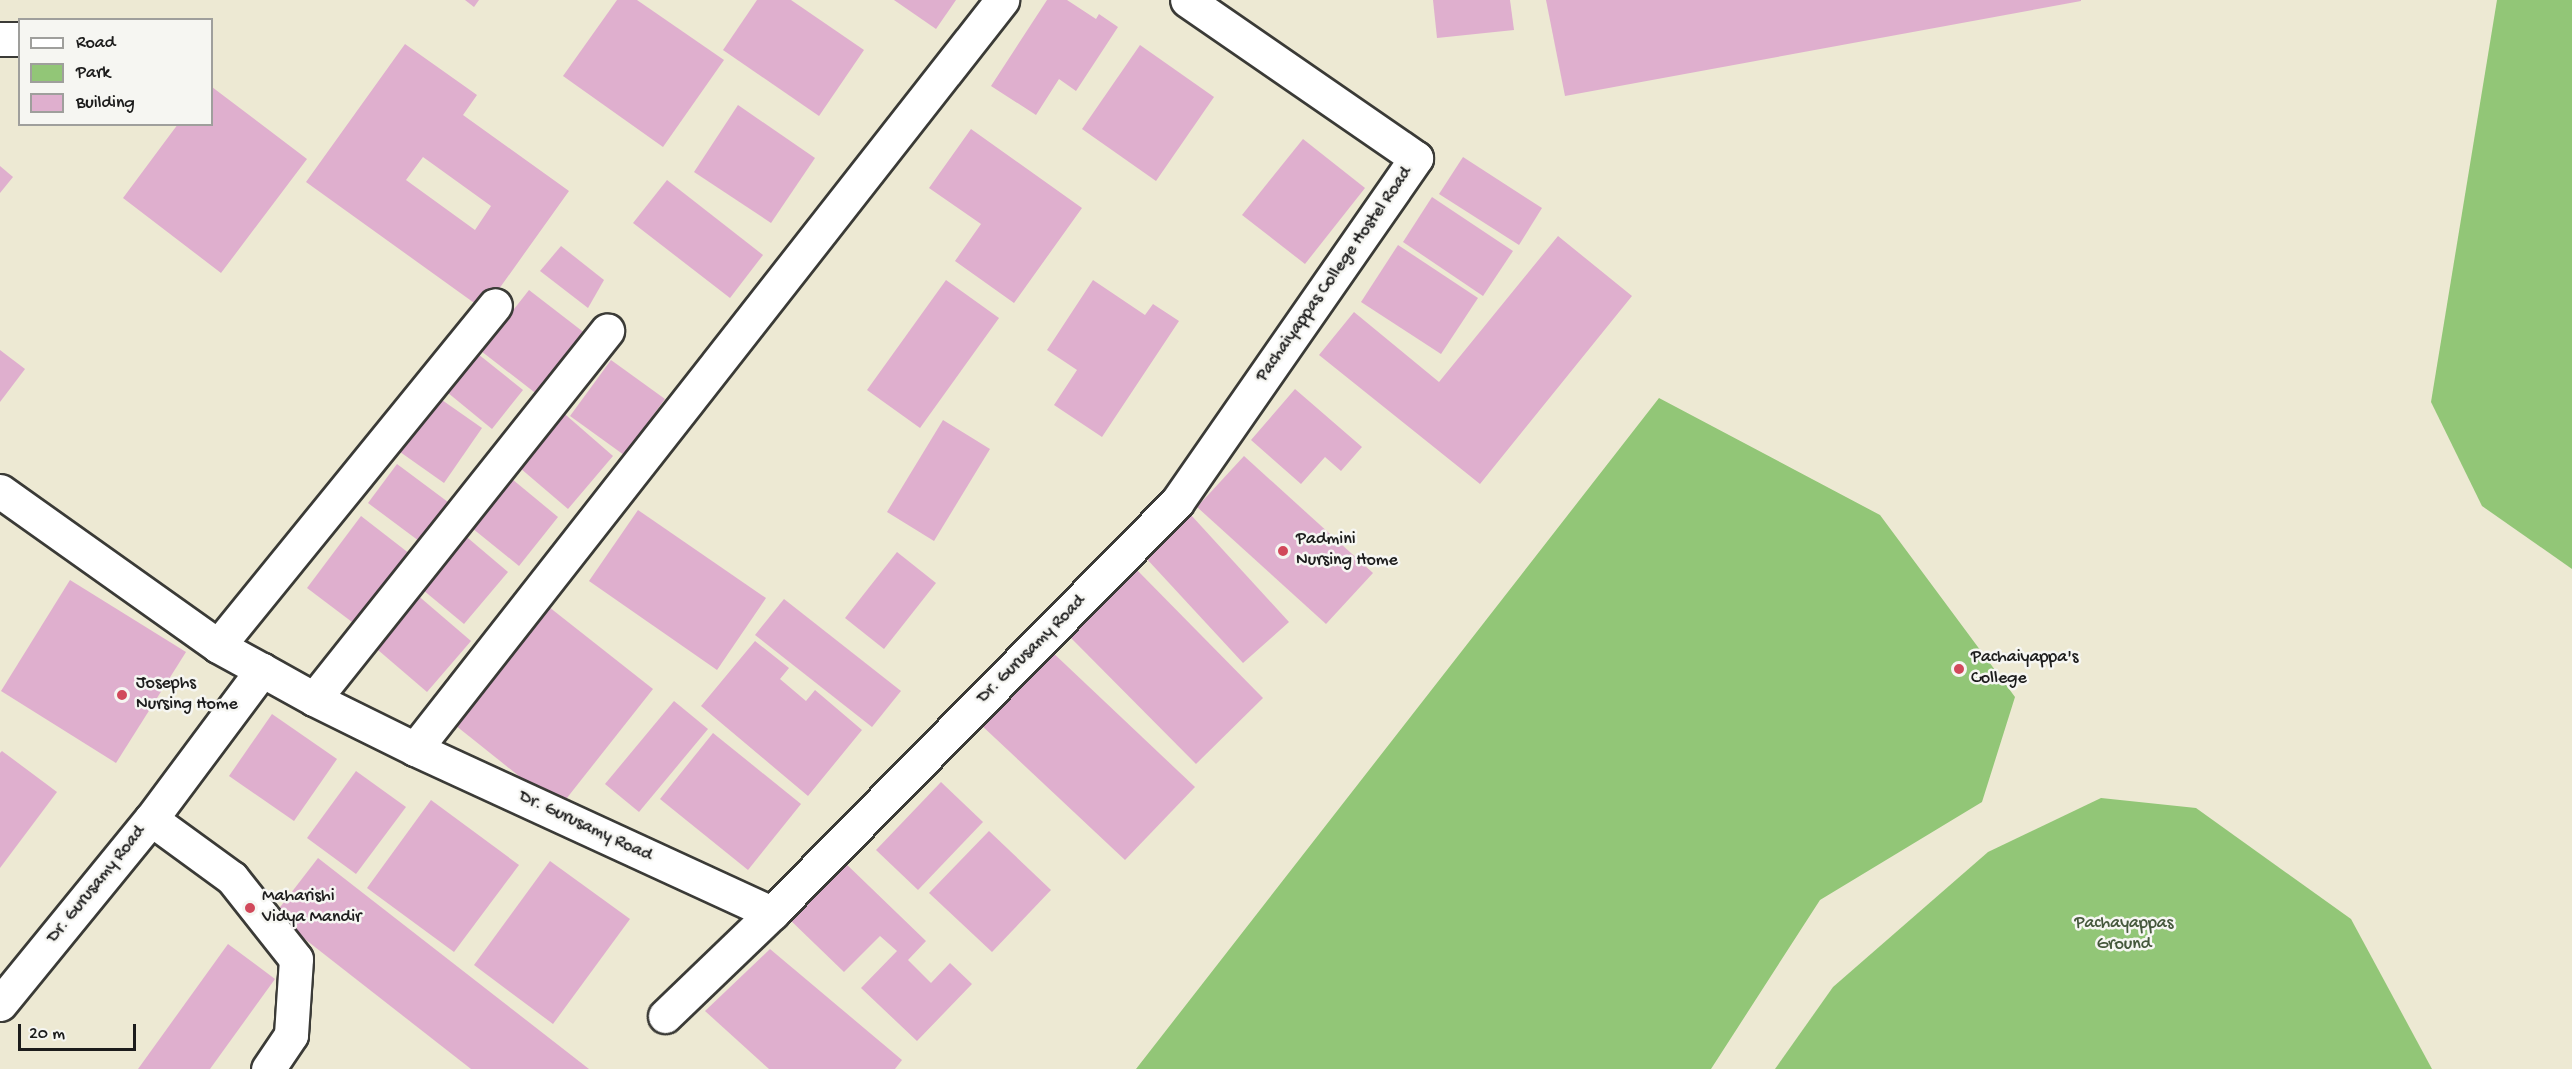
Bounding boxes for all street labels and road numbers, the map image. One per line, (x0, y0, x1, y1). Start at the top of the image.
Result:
street label: Pachaiyappas College Hostel Road (1252, 163, 1418, 387)
street label: Dr. Gurusamy Road (973, 591, 1091, 709)
street label: Dr. Gurusamy Road (515, 787, 655, 867)
street label: Dr. Gurusamy Road (43, 822, 151, 948)

